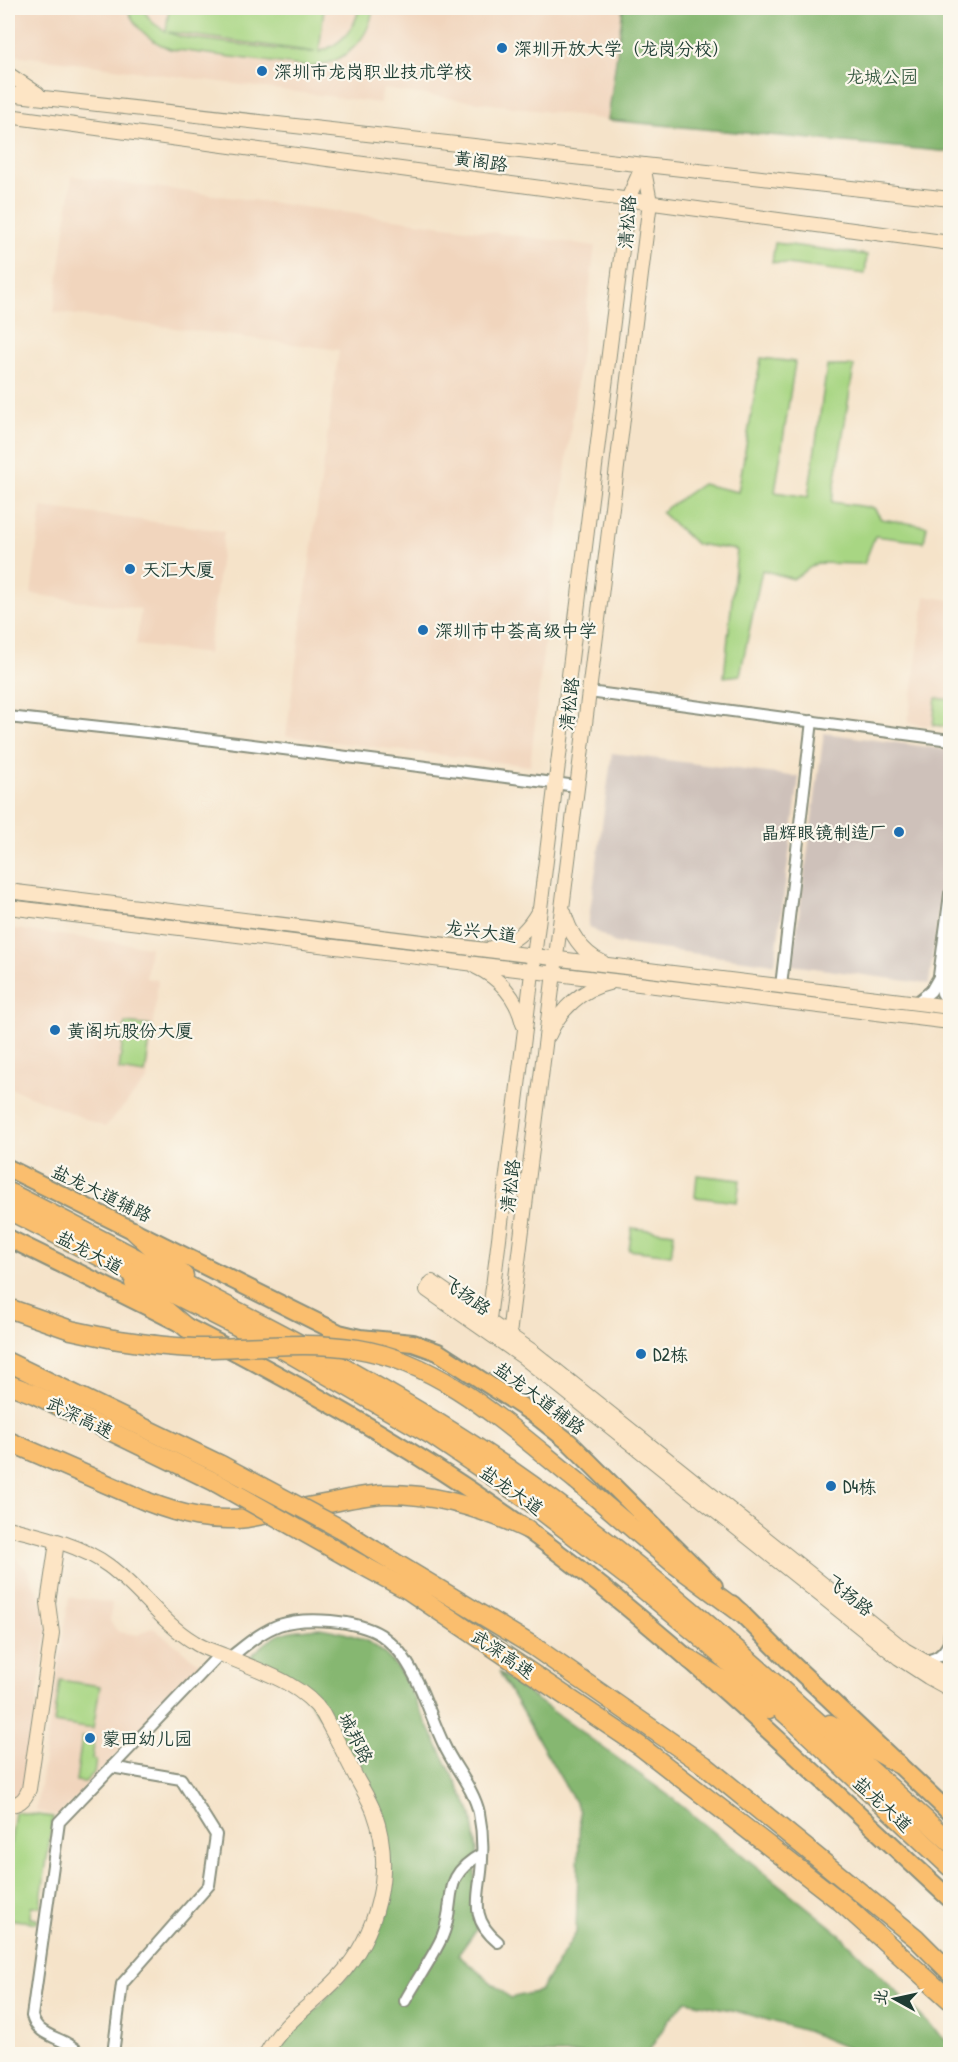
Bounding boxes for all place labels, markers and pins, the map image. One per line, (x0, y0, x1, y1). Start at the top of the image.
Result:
place label: 深圳开放大学（龙岗分校） (514, 36, 730, 61)
marker: 深圳开放大学（龙岗分校） (495, 41, 509, 55)
place label: 深圳市龙岗职业技术学校 (274, 59, 472, 84)
marker: 深圳市龙岗职业技术学校 (255, 64, 269, 78)
place label: 天汇大厦 (142, 557, 214, 582)
marker: 天汇大厦 (123, 562, 137, 576)
place label: 深圳市中荟高级中学 (435, 618, 597, 643)
marker: 深圳市中荟高级中学 (416, 623, 430, 637)
place label: 晶辉眼镜制造厂 (761, 820, 887, 845)
marker: 晶辉眼镜制造厂 (892, 825, 906, 839)
place label: 黄阁坑股份大厦 (67, 1018, 193, 1043)
marker: 黄阁坑股份大厦 (48, 1023, 62, 1037)
place label: D2栋 (653, 1342, 688, 1367)
marker: D2栋 (634, 1347, 648, 1361)
place label: D4栋 (843, 1474, 876, 1499)
marker: D4栋 (824, 1479, 838, 1493)
place label: 蒙田幼儿园 (102, 1726, 192, 1751)
marker: 蒙田幼儿园 (83, 1731, 97, 1745)

